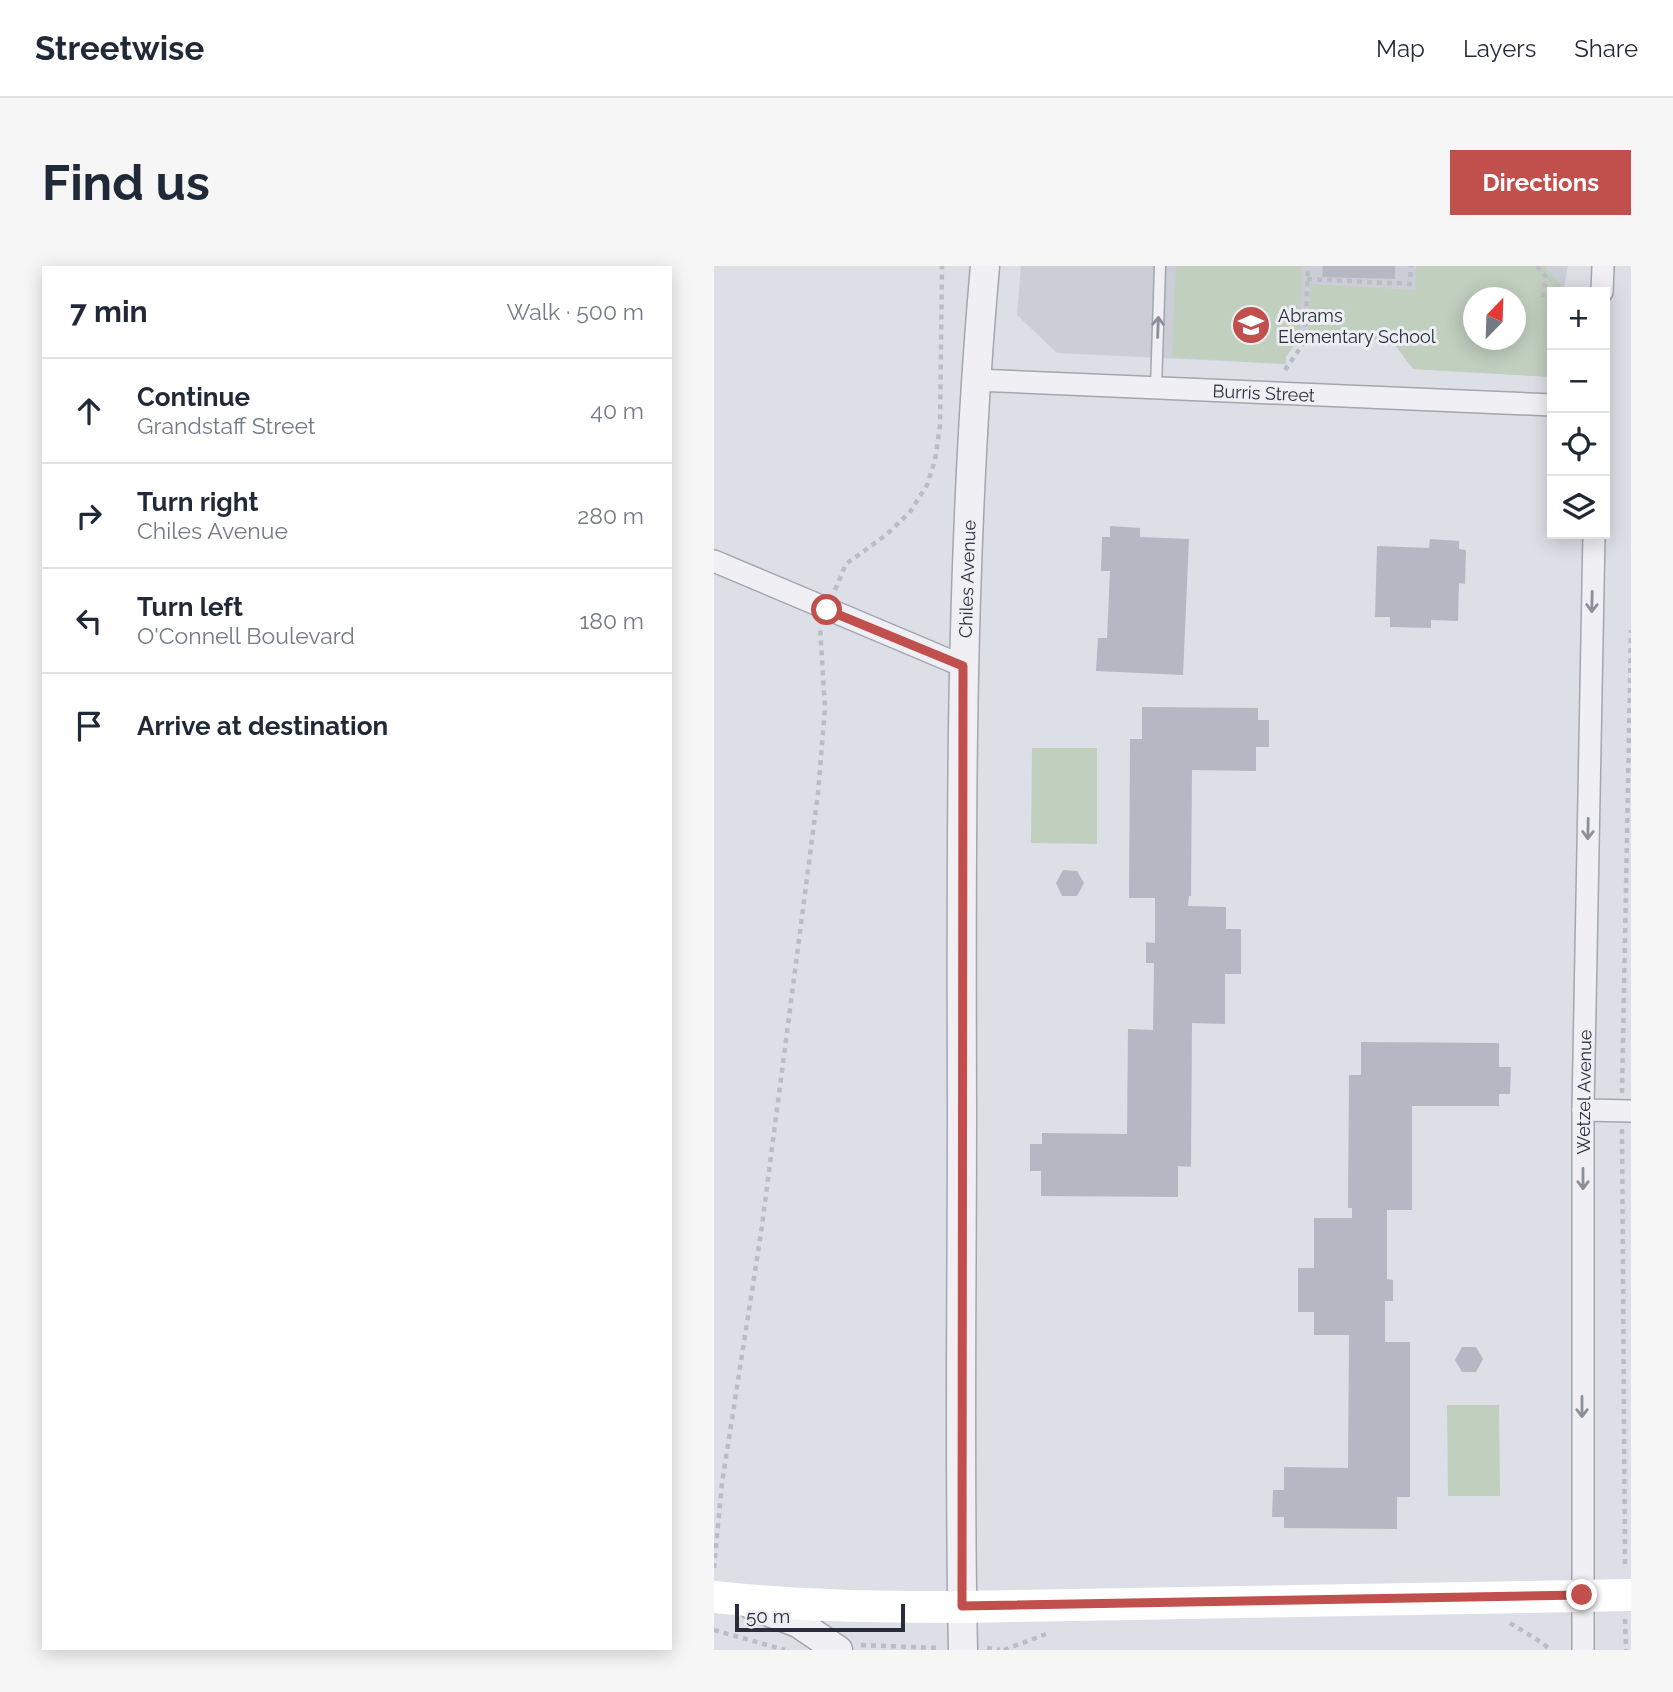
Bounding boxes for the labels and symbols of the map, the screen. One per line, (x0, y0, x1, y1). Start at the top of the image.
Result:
north arrow (1463, 287, 1526, 350)
school or university icon: Abrams Elementary School (1230, 304, 1272, 346)
place label: Abrams Elementary School (1278, 305, 1436, 347)
one-way arrow (1152, 316, 1165, 339)
street label: Burris Street (1212, 380, 1315, 405)
street label: Chiles Avenue (954, 519, 979, 638)
one-way arrow (1586, 590, 1599, 613)
route start (811, 594, 842, 625)
one-way arrow (1581, 818, 1595, 841)
street label: Wetzel Avenue (1572, 1029, 1595, 1155)
one-way arrow (1576, 1168, 1590, 1191)
one-way arrow (1575, 1395, 1589, 1418)
route end (1566, 1579, 1597, 1610)
scale bar (735, 1601, 905, 1633)

